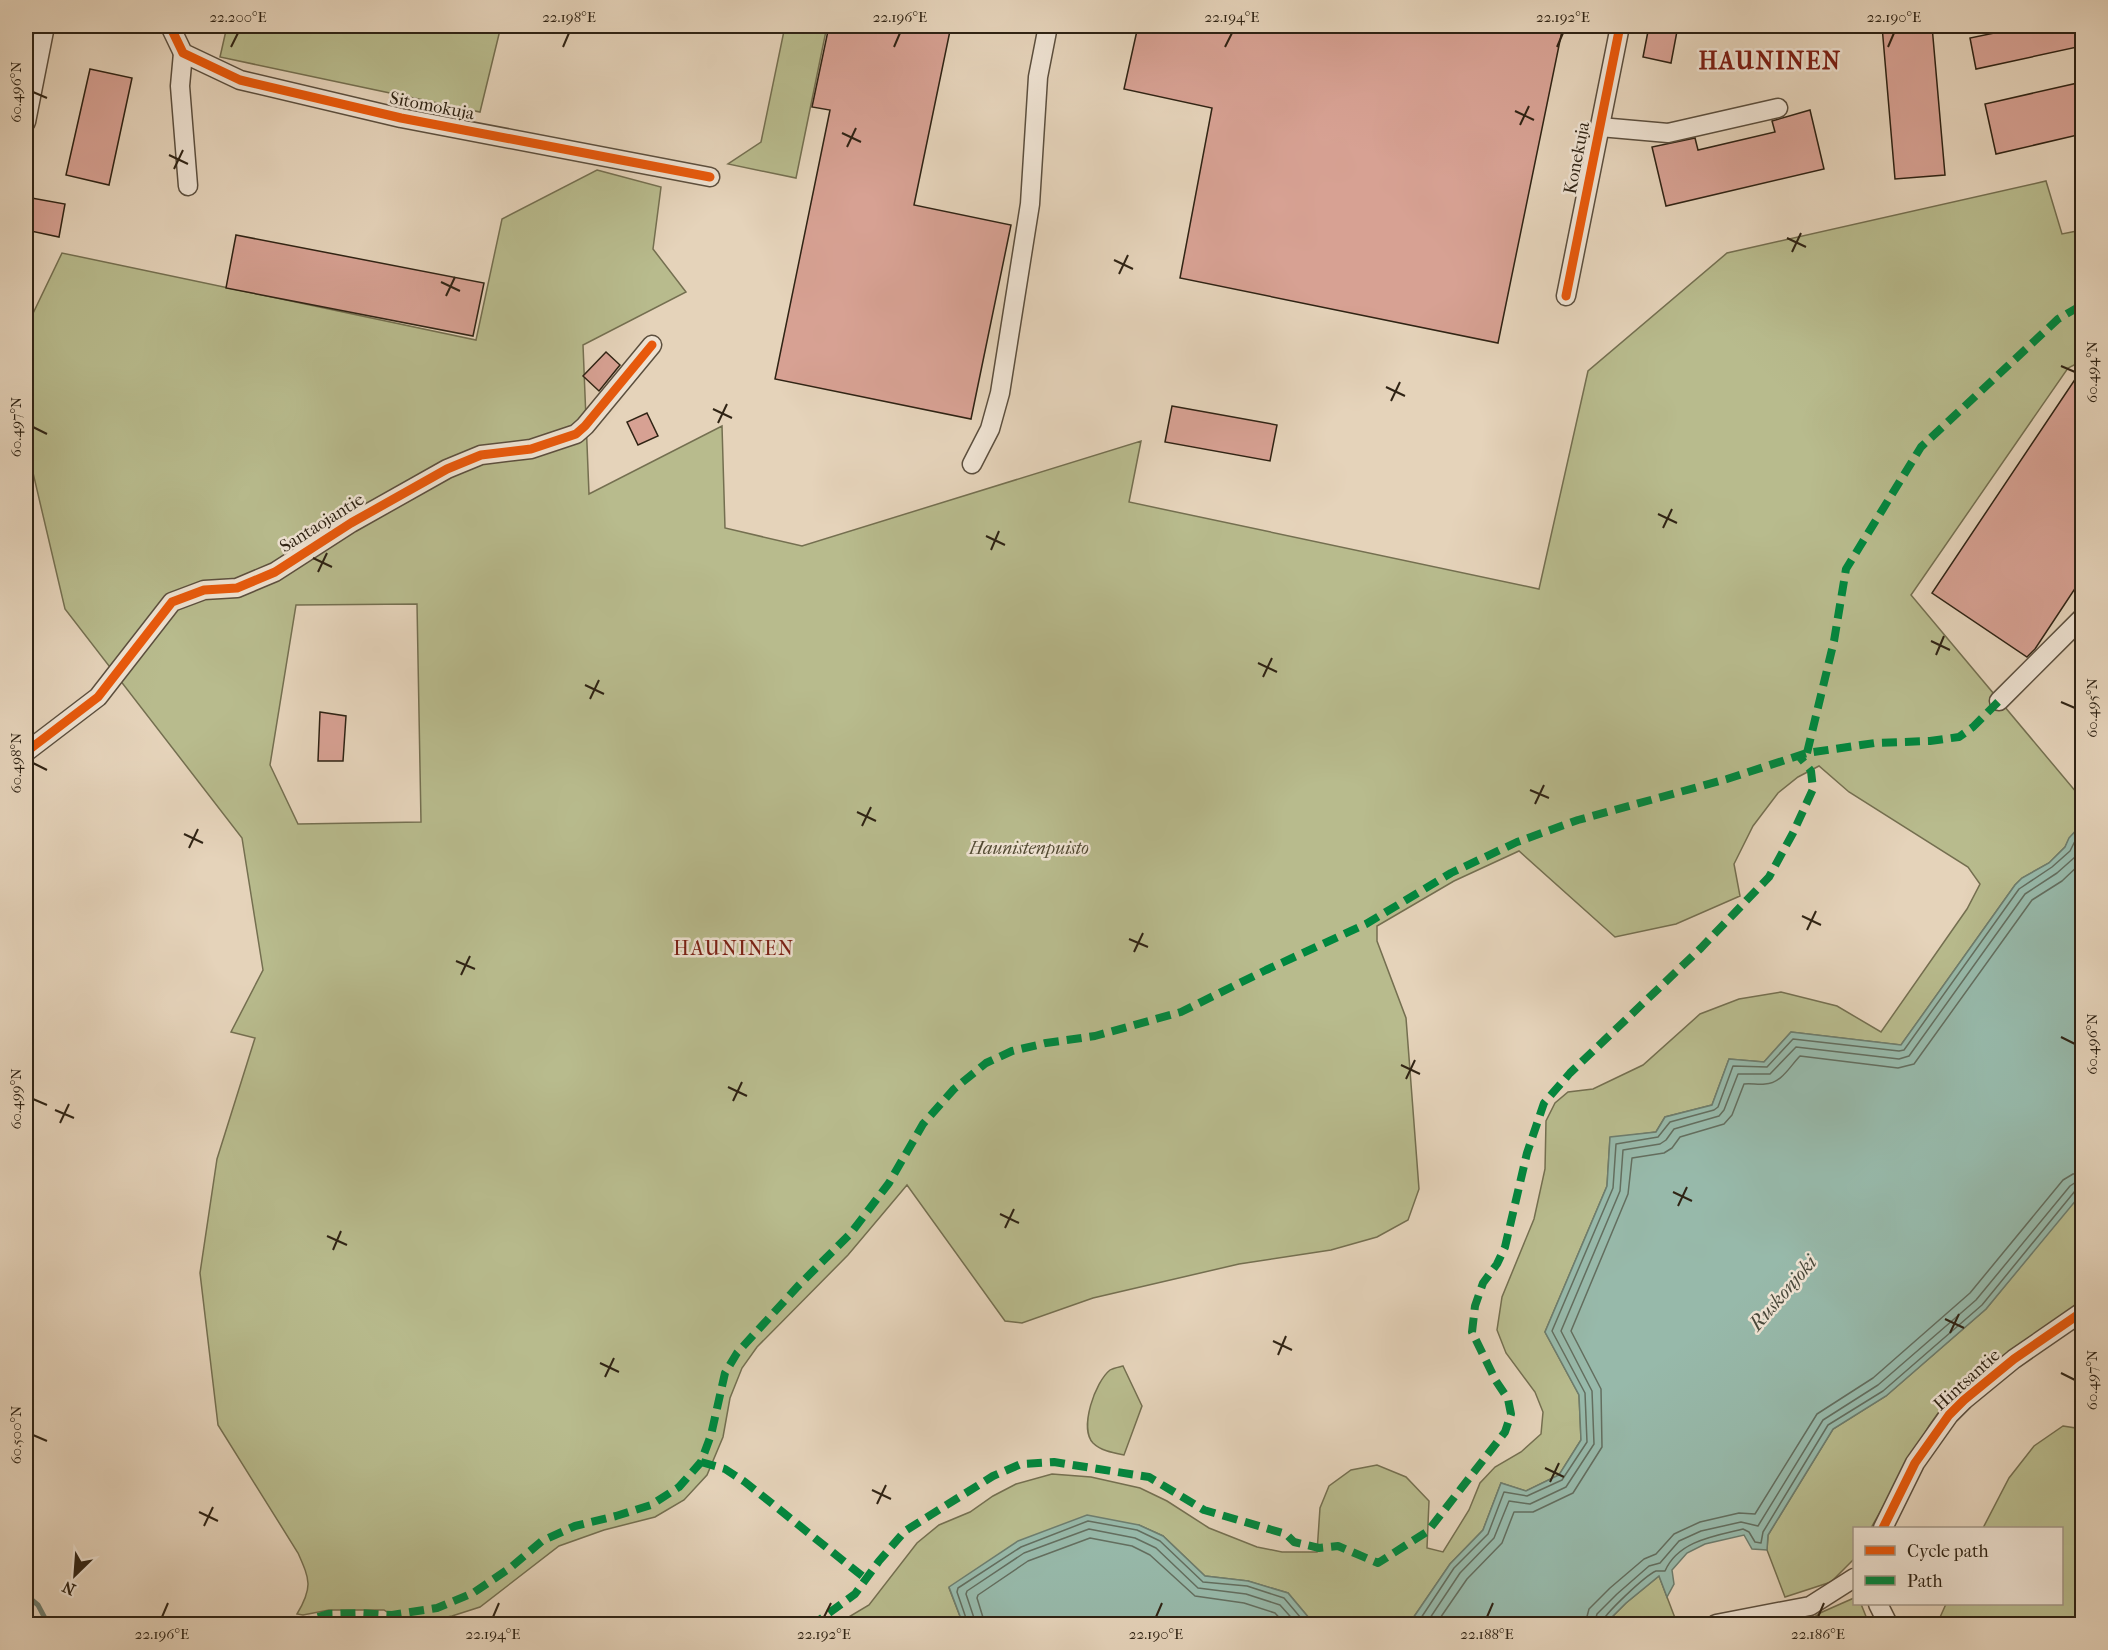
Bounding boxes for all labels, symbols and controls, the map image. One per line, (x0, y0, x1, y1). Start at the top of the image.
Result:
text: 22.200°E (209, 8, 267, 26)
text: 22.198°E (542, 8, 596, 26)
text: 22.196°E (873, 8, 927, 26)
text: 22.194°E (1205, 8, 1259, 26)
text: 22.192°E (1536, 8, 1590, 26)
text: 22.190°E (1867, 8, 1921, 26)
district label: HAUNINEN (1698, 47, 1842, 75)
text: 60.496°N (7, 61, 25, 123)
street label: Sitomokuja (388, 87, 477, 125)
street label: Konekuja (1560, 119, 1594, 196)
text: 60.494°N (2083, 340, 2101, 403)
text: 60.497°N (7, 396, 25, 457)
street label: Santaojantie (276, 489, 368, 557)
text: 60.495°N (2083, 678, 2101, 738)
text: 60.498°N (7, 732, 25, 793)
park label: Haunistenpuisto (968, 838, 1089, 859)
district label: HAUNINEN (673, 937, 795, 960)
text: 60.496°N (2083, 1013, 2101, 1075)
text: 60.499°N (7, 1068, 25, 1130)
water label: Ruskonjoki (1743, 1250, 1822, 1336)
street label: Hintsantie (1929, 1345, 2005, 1415)
text: 60.497°N (2083, 1349, 2101, 1410)
text: 60.500°N (7, 1405, 25, 1464)
legend (1853, 1527, 2063, 1605)
text: Cycle path (1907, 1541, 1988, 1562)
north arrow (45, 1545, 105, 1605)
text: Path (1907, 1571, 1943, 1592)
text: N (59, 1577, 78, 1599)
text: 22.196°E (135, 1625, 189, 1643)
text: 22.194°E (466, 1625, 520, 1643)
text: 22.192°E (797, 1625, 851, 1643)
text: 22.190°E (1129, 1625, 1183, 1643)
text: 22.188°E (1460, 1625, 1514, 1643)
text: 22.186°E (1791, 1625, 1845, 1643)

